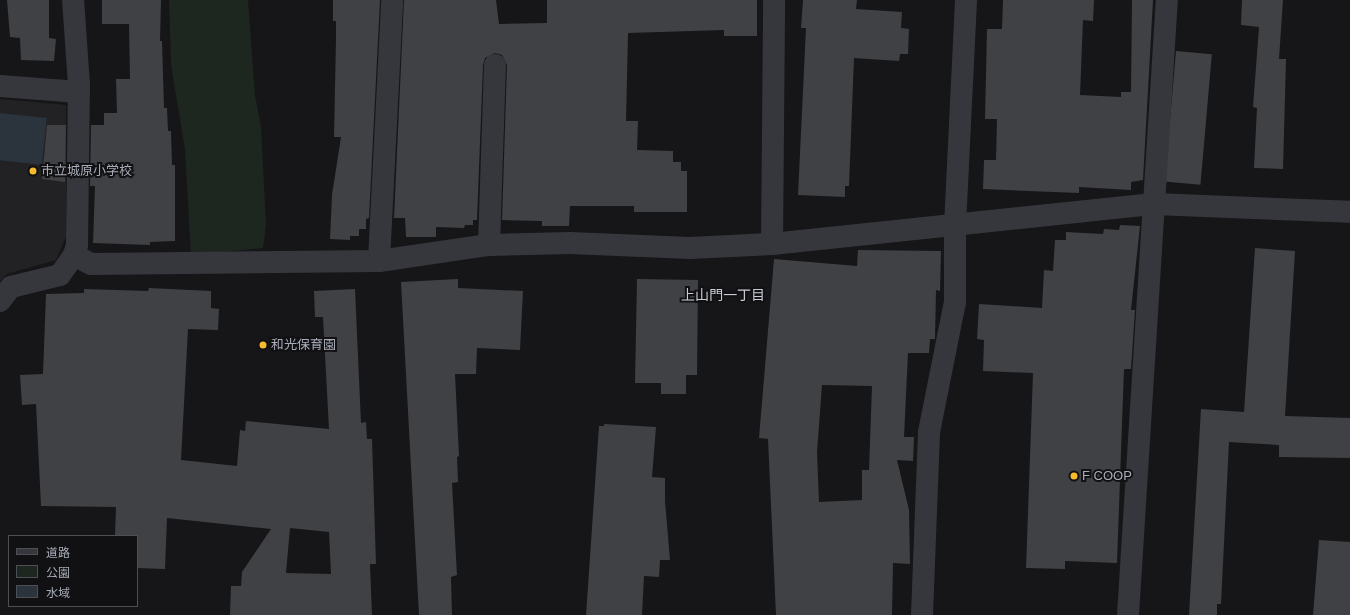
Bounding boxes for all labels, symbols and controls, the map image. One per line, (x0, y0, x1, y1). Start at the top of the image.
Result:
place label: 市立城原小学校 (41, 163, 132, 179)
marker: 市立城原小学校 (28, 166, 38, 176)
district label: 上山門一丁目 (681, 287, 765, 303)
place label: 和光保育園 (271, 337, 336, 353)
marker: 和光保育園 (258, 340, 268, 350)
place label: F COOP (1082, 468, 1132, 484)
marker: F COOP (1069, 471, 1079, 481)
legend (8, 535, 138, 607)
text: 道路 (46, 546, 70, 560)
text: 公園 (46, 566, 70, 580)
text: 水域 (46, 586, 70, 600)

